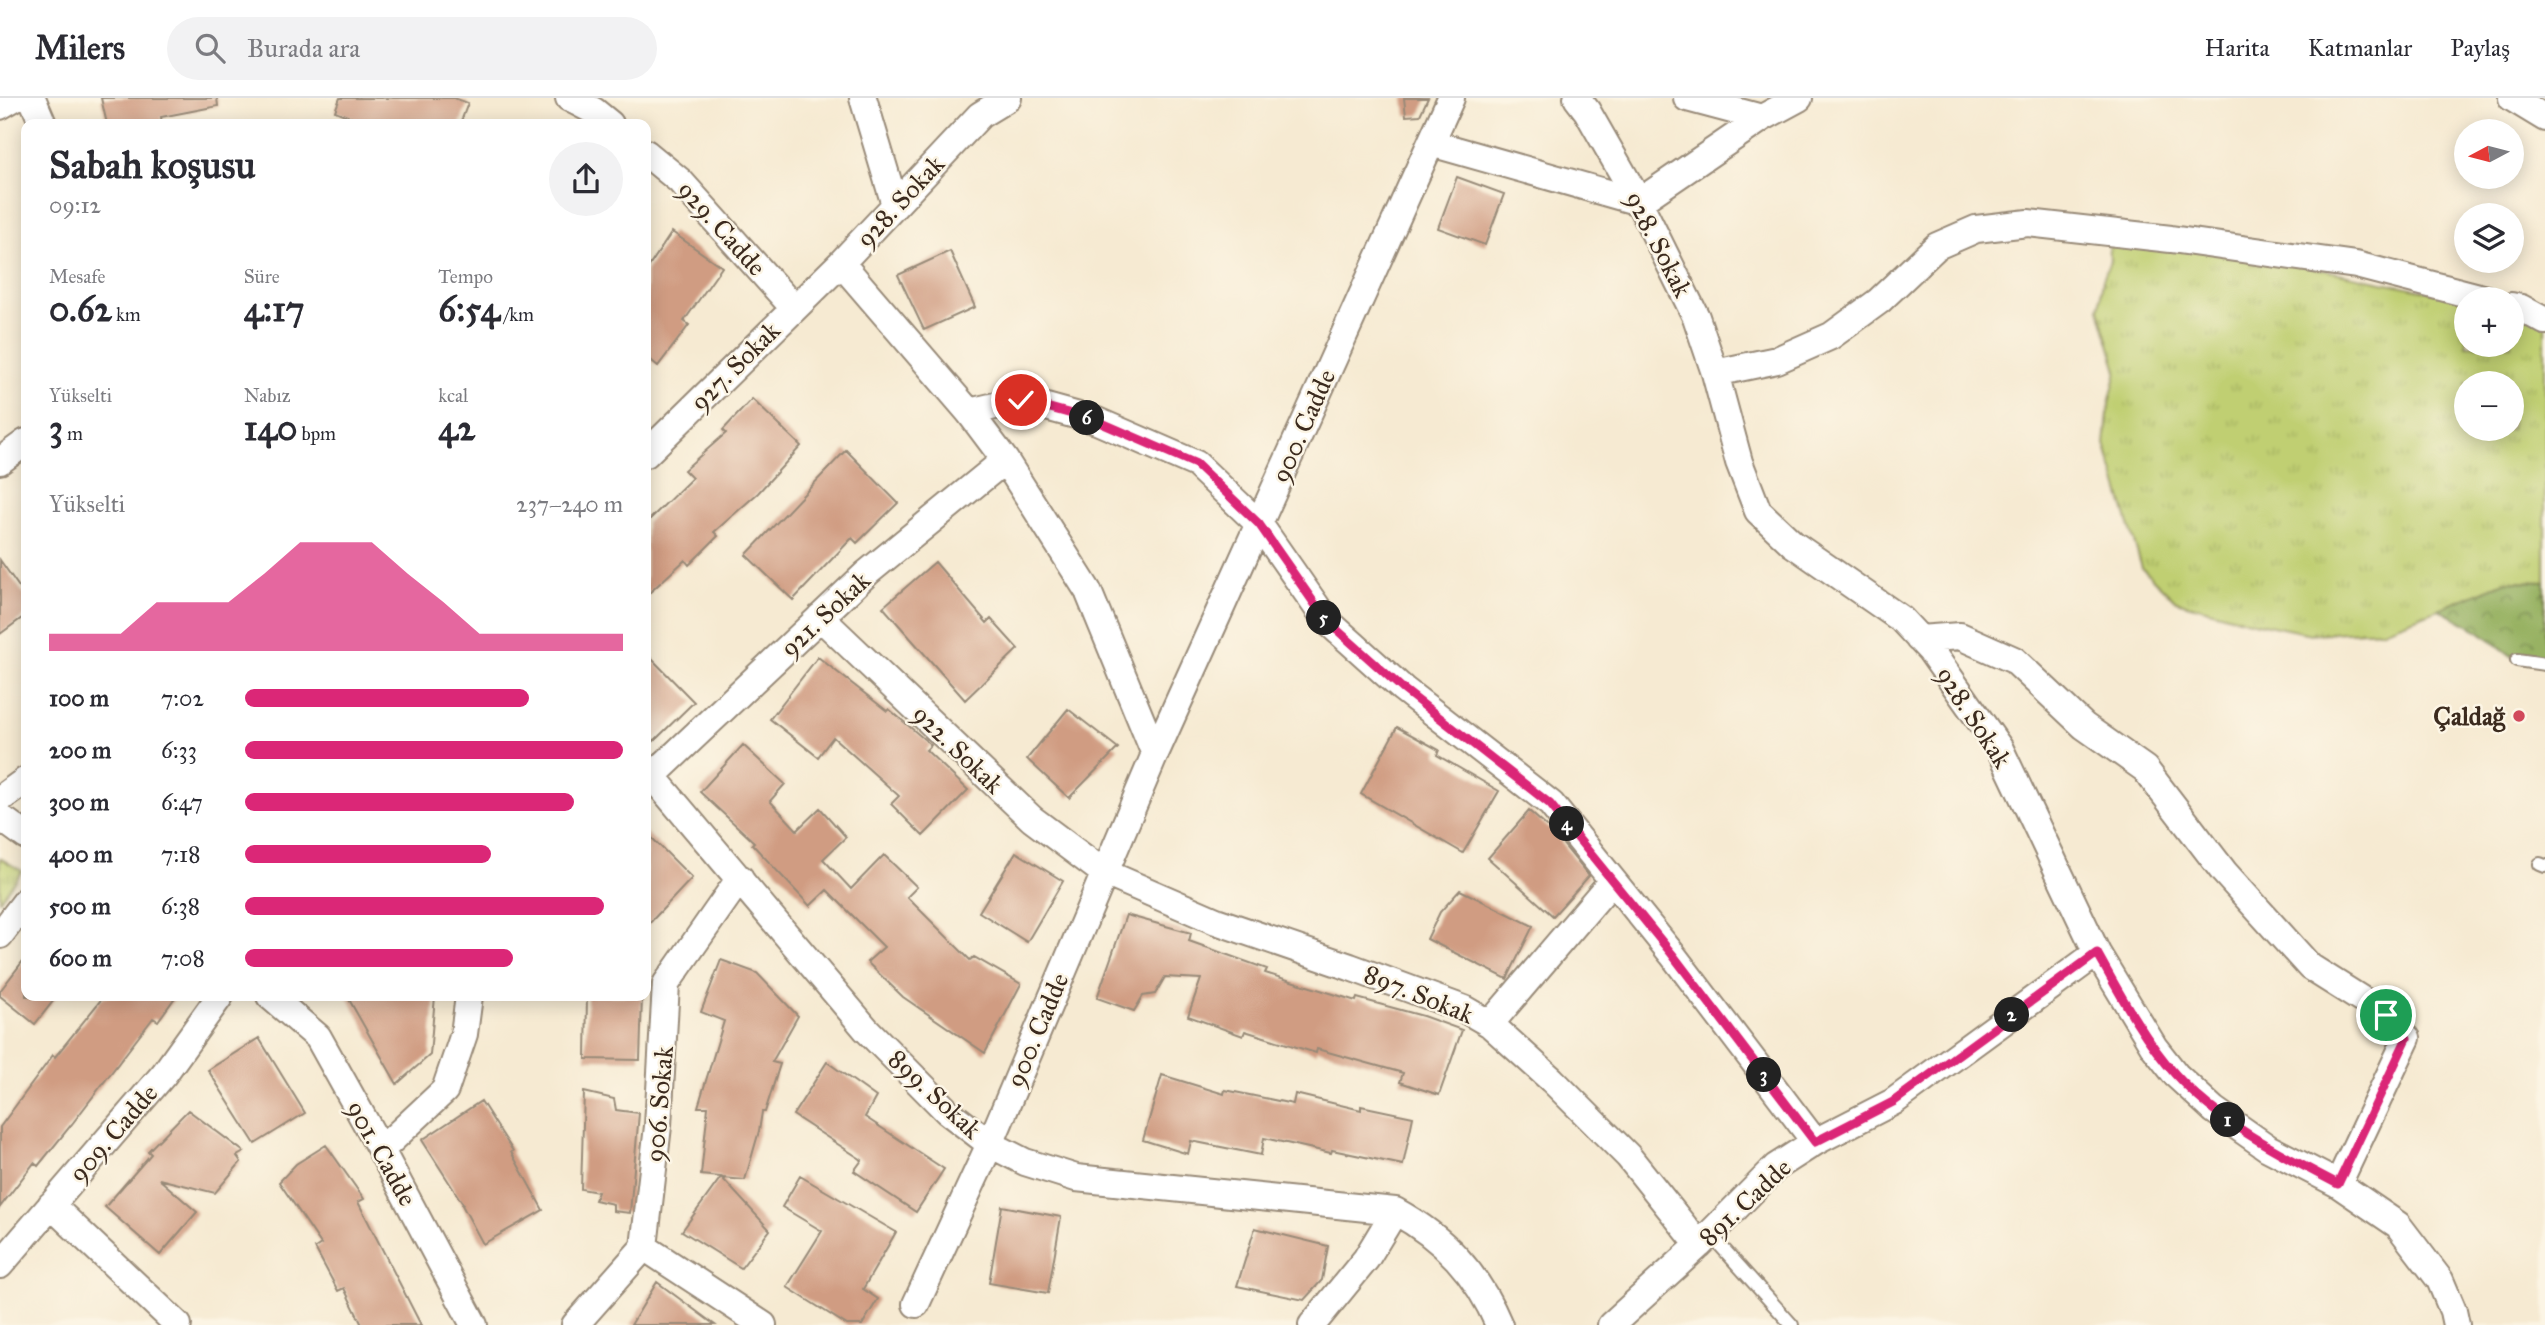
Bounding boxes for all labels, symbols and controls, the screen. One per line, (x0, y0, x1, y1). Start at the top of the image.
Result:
search box (167, 17, 657, 80)
text: Milers (35, 28, 125, 68)
icon: search (191, 29, 229, 67)
text: Burada ara (247, 32, 360, 64)
text: Harita (2205, 33, 2270, 63)
text: Katmanlar (2308, 33, 2412, 63)
text: Paylaş (2450, 33, 2510, 63)
north arrow (2454, 119, 2524, 189)
map controls (2454, 119, 2524, 441)
text: Sabah koşusu (49, 142, 256, 188)
button: share (549, 142, 623, 216)
street label: 928. Sokak (849, 147, 951, 254)
street label: 929. Cadde (671, 174, 773, 282)
street label: 928. Sokak (1619, 186, 1700, 303)
text: 09:12 (49, 191, 101, 219)
button: layers (2454, 203, 2524, 273)
text: Mesafe (49, 265, 105, 288)
text: Süre (244, 265, 280, 288)
text: Tempo (438, 265, 493, 288)
button: + (2454, 287, 2524, 357)
text: 0.62 (49, 288, 112, 331)
text: 4:17 (244, 288, 304, 331)
text: 6:54 (438, 288, 500, 331)
text: km (112, 303, 141, 326)
text: /km (500, 303, 534, 326)
street label: 927. Sokak (683, 314, 787, 418)
street label: 900. Cadde (1264, 364, 1342, 488)
pin (991, 370, 1051, 430)
button: − (2454, 371, 2524, 441)
icon: check (1002, 381, 1040, 419)
text: Yükselti (49, 384, 112, 407)
text: Nabız (244, 384, 291, 407)
text: kcal (438, 384, 468, 407)
pin: 6 (1070, 400, 1104, 436)
text: 6 (1082, 406, 1091, 429)
text: 3 (49, 407, 63, 450)
text: 140 (244, 407, 297, 450)
text: 42 (438, 407, 475, 450)
text: m (63, 422, 83, 445)
text: bpm (297, 422, 336, 445)
text: Yükselti (49, 490, 125, 518)
text: 237–240 m (516, 490, 623, 518)
street label: 921. Sokak (773, 564, 877, 664)
pin: 5 (1306, 601, 1342, 636)
text: 5 (1319, 606, 1328, 629)
street label: 928. Sokak (1929, 660, 2019, 775)
text: 100 m (49, 684, 109, 712)
text: 7:02 (161, 684, 204, 712)
street label: 922. Sokak (906, 698, 1011, 801)
place label: Çaldağ (2433, 700, 2506, 733)
marker: Çaldağ (2511, 708, 2527, 724)
text: 200 m (49, 736, 111, 764)
text: 6:33 (161, 736, 197, 764)
text: 300 m (49, 788, 109, 816)
text: 6:47 (161, 788, 203, 816)
pin: 4 (1550, 806, 1584, 842)
text: 4 (1561, 812, 1572, 835)
text: 400 m (49, 840, 113, 868)
text: 7:18 (161, 840, 200, 868)
text: 500 m (49, 892, 111, 920)
text: 6:38 (161, 892, 200, 920)
text: 600 m (49, 944, 112, 972)
text: 7:08 (161, 944, 205, 972)
street label: 897. Sokak (1359, 958, 1479, 1031)
street label: 900. Cadde (999, 968, 1075, 1092)
pin (2356, 985, 2416, 1045)
icon: arrive (2367, 996, 2405, 1034)
pin: 2 (1994, 998, 2030, 1032)
text: 2 (2007, 1003, 2016, 1026)
street label: 899. Sokak (882, 1043, 989, 1146)
street label: 906. Sokak (638, 1044, 680, 1164)
pin: 3 (1746, 1058, 1782, 1093)
text: 3 (1760, 1063, 1767, 1086)
street label: 909. Cadde (62, 1077, 164, 1189)
street label: 901. Cadde (340, 1095, 424, 1212)
pin: 1 (2210, 1102, 2246, 1138)
text: 1 (2224, 1108, 2231, 1131)
street label: 891. Cadde (1692, 1151, 1798, 1253)

